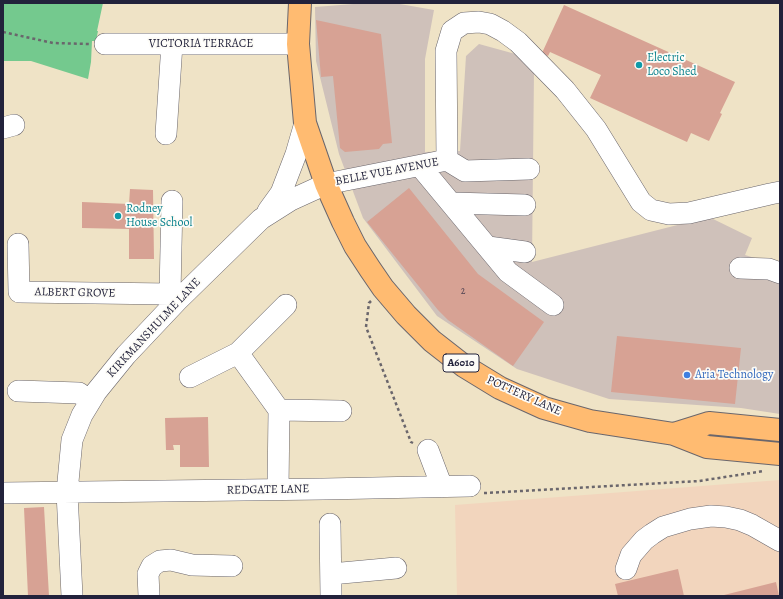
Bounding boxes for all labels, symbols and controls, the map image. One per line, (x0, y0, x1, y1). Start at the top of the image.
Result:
street label: VICTORIA TERRACE (149, 37, 253, 51)
place label: Electric Loco Shed (647, 51, 697, 79)
marker: Electric Loco Shed (634, 60, 644, 70)
street label: BELLE VUE AVENUE (334, 155, 440, 189)
place label: Rodney House School (126, 202, 192, 230)
marker: Rodney House School (113, 211, 123, 221)
street label: KIRKMANSHULME LANE (104, 275, 204, 381)
street label: ALBERT GROVE (34, 285, 116, 301)
house number: 2 (461, 286, 465, 298)
road number: A6010 (443, 354, 479, 372)
place label: Aria Technology (695, 368, 773, 382)
marker: Aria Technology (682, 370, 692, 380)
street label: POTTERY LANE (484, 373, 564, 419)
street label: REDGATE LANE (227, 482, 309, 498)

